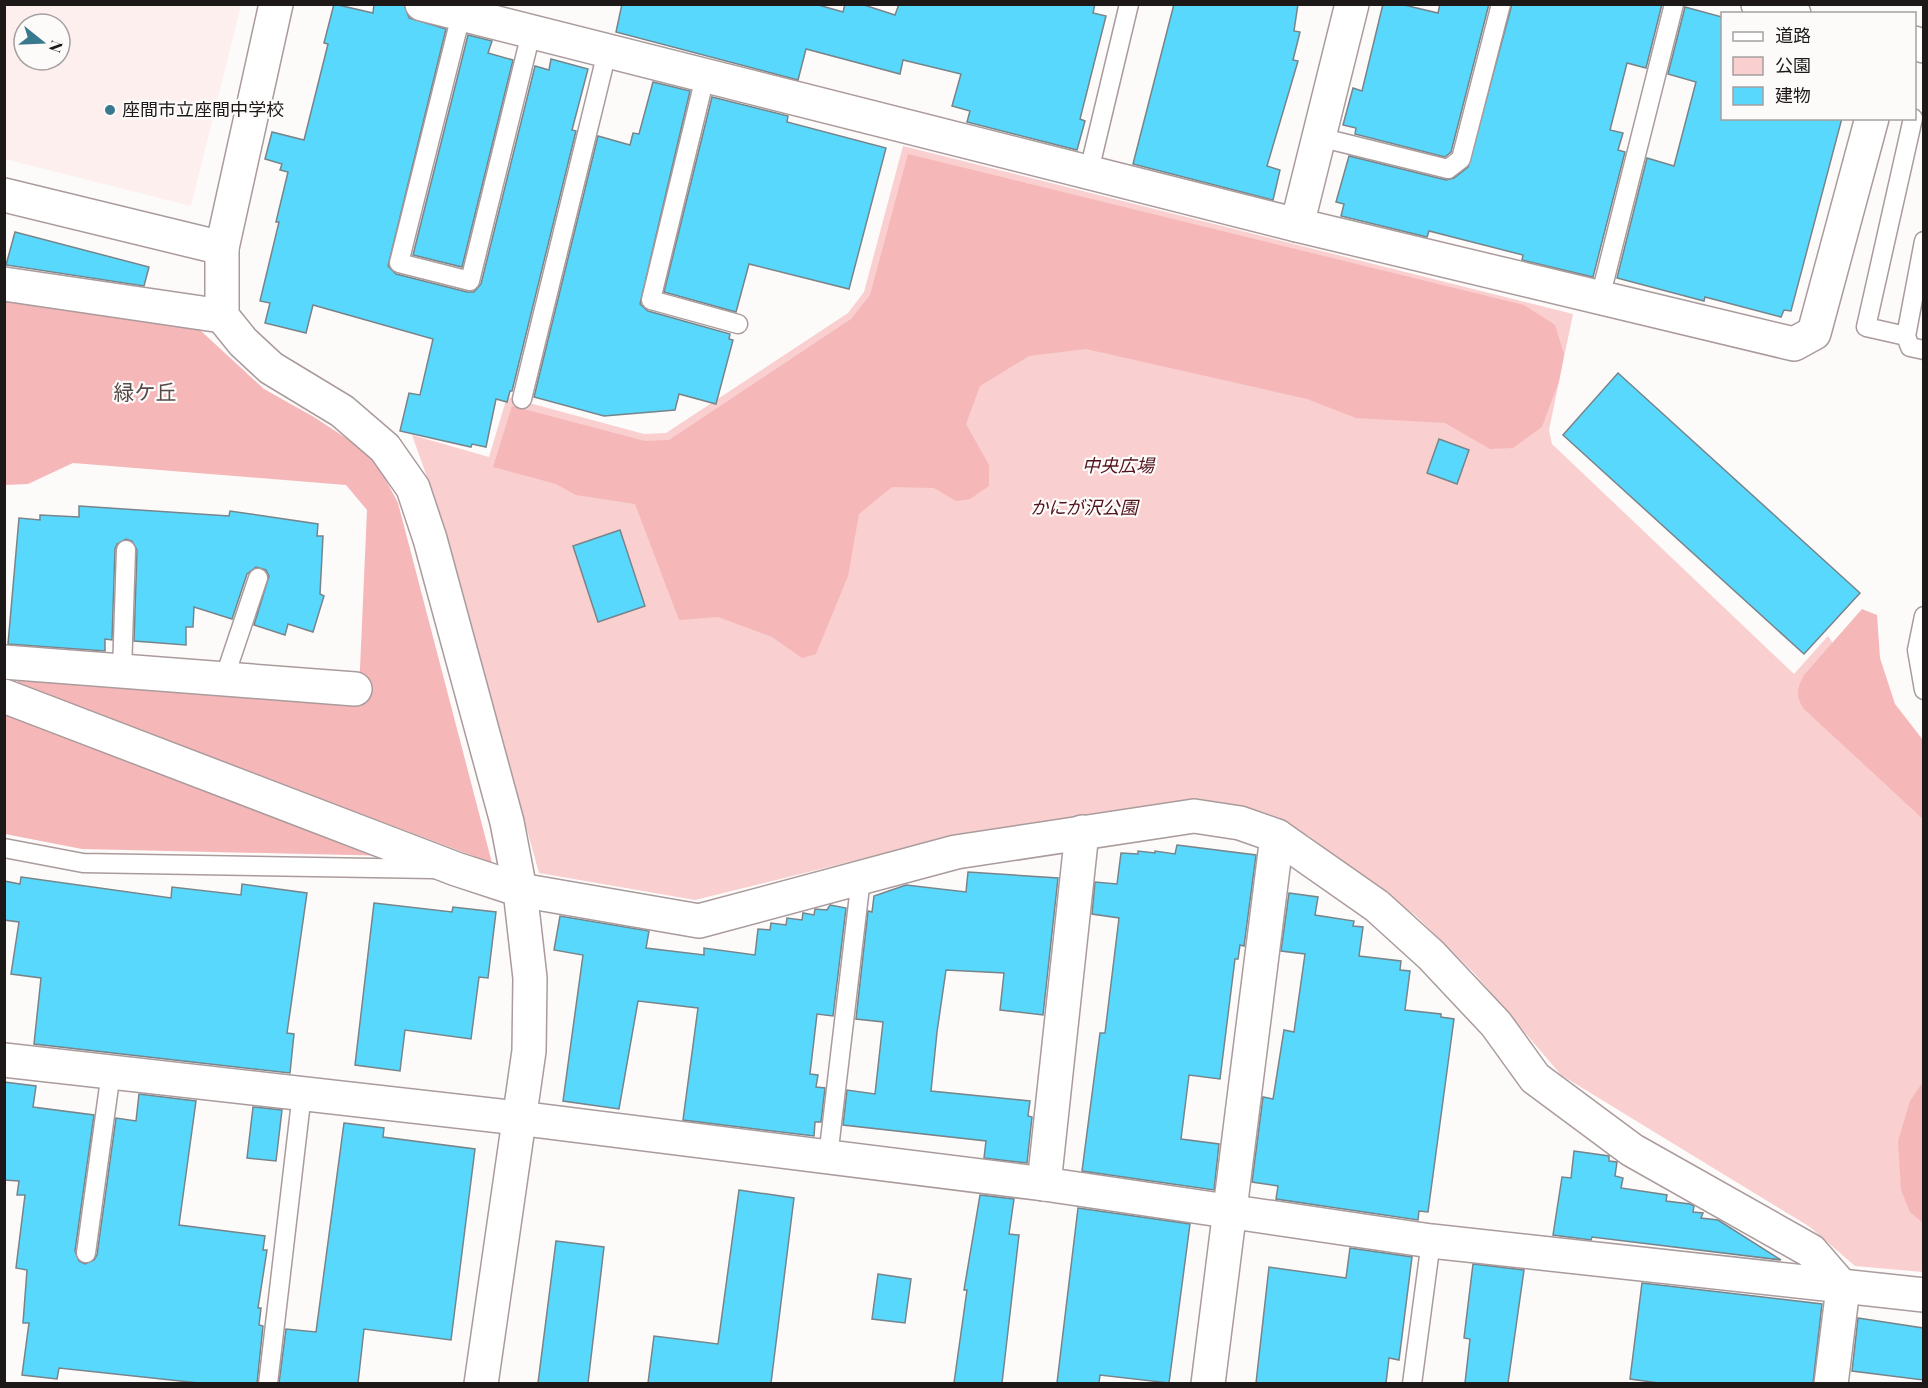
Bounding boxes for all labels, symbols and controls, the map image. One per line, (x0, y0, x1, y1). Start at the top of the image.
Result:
north arrow (12, 12, 72, 72)
legend (1721, 12, 1916, 120)
text: 道路 (1775, 23, 1811, 47)
text: N (45, 38, 69, 56)
text: 公園 (1775, 53, 1811, 77)
text: 建物 (1775, 83, 1811, 107)
place label: 座間市立座間中学校 (122, 97, 284, 121)
marker: 座間市立座間中学校 (103, 103, 117, 117)
district label: 緑ケ丘 (114, 377, 177, 405)
park label: 中央広場 (1082, 453, 1156, 477)
park label: かにが沢公園 (1030, 495, 1141, 519)

